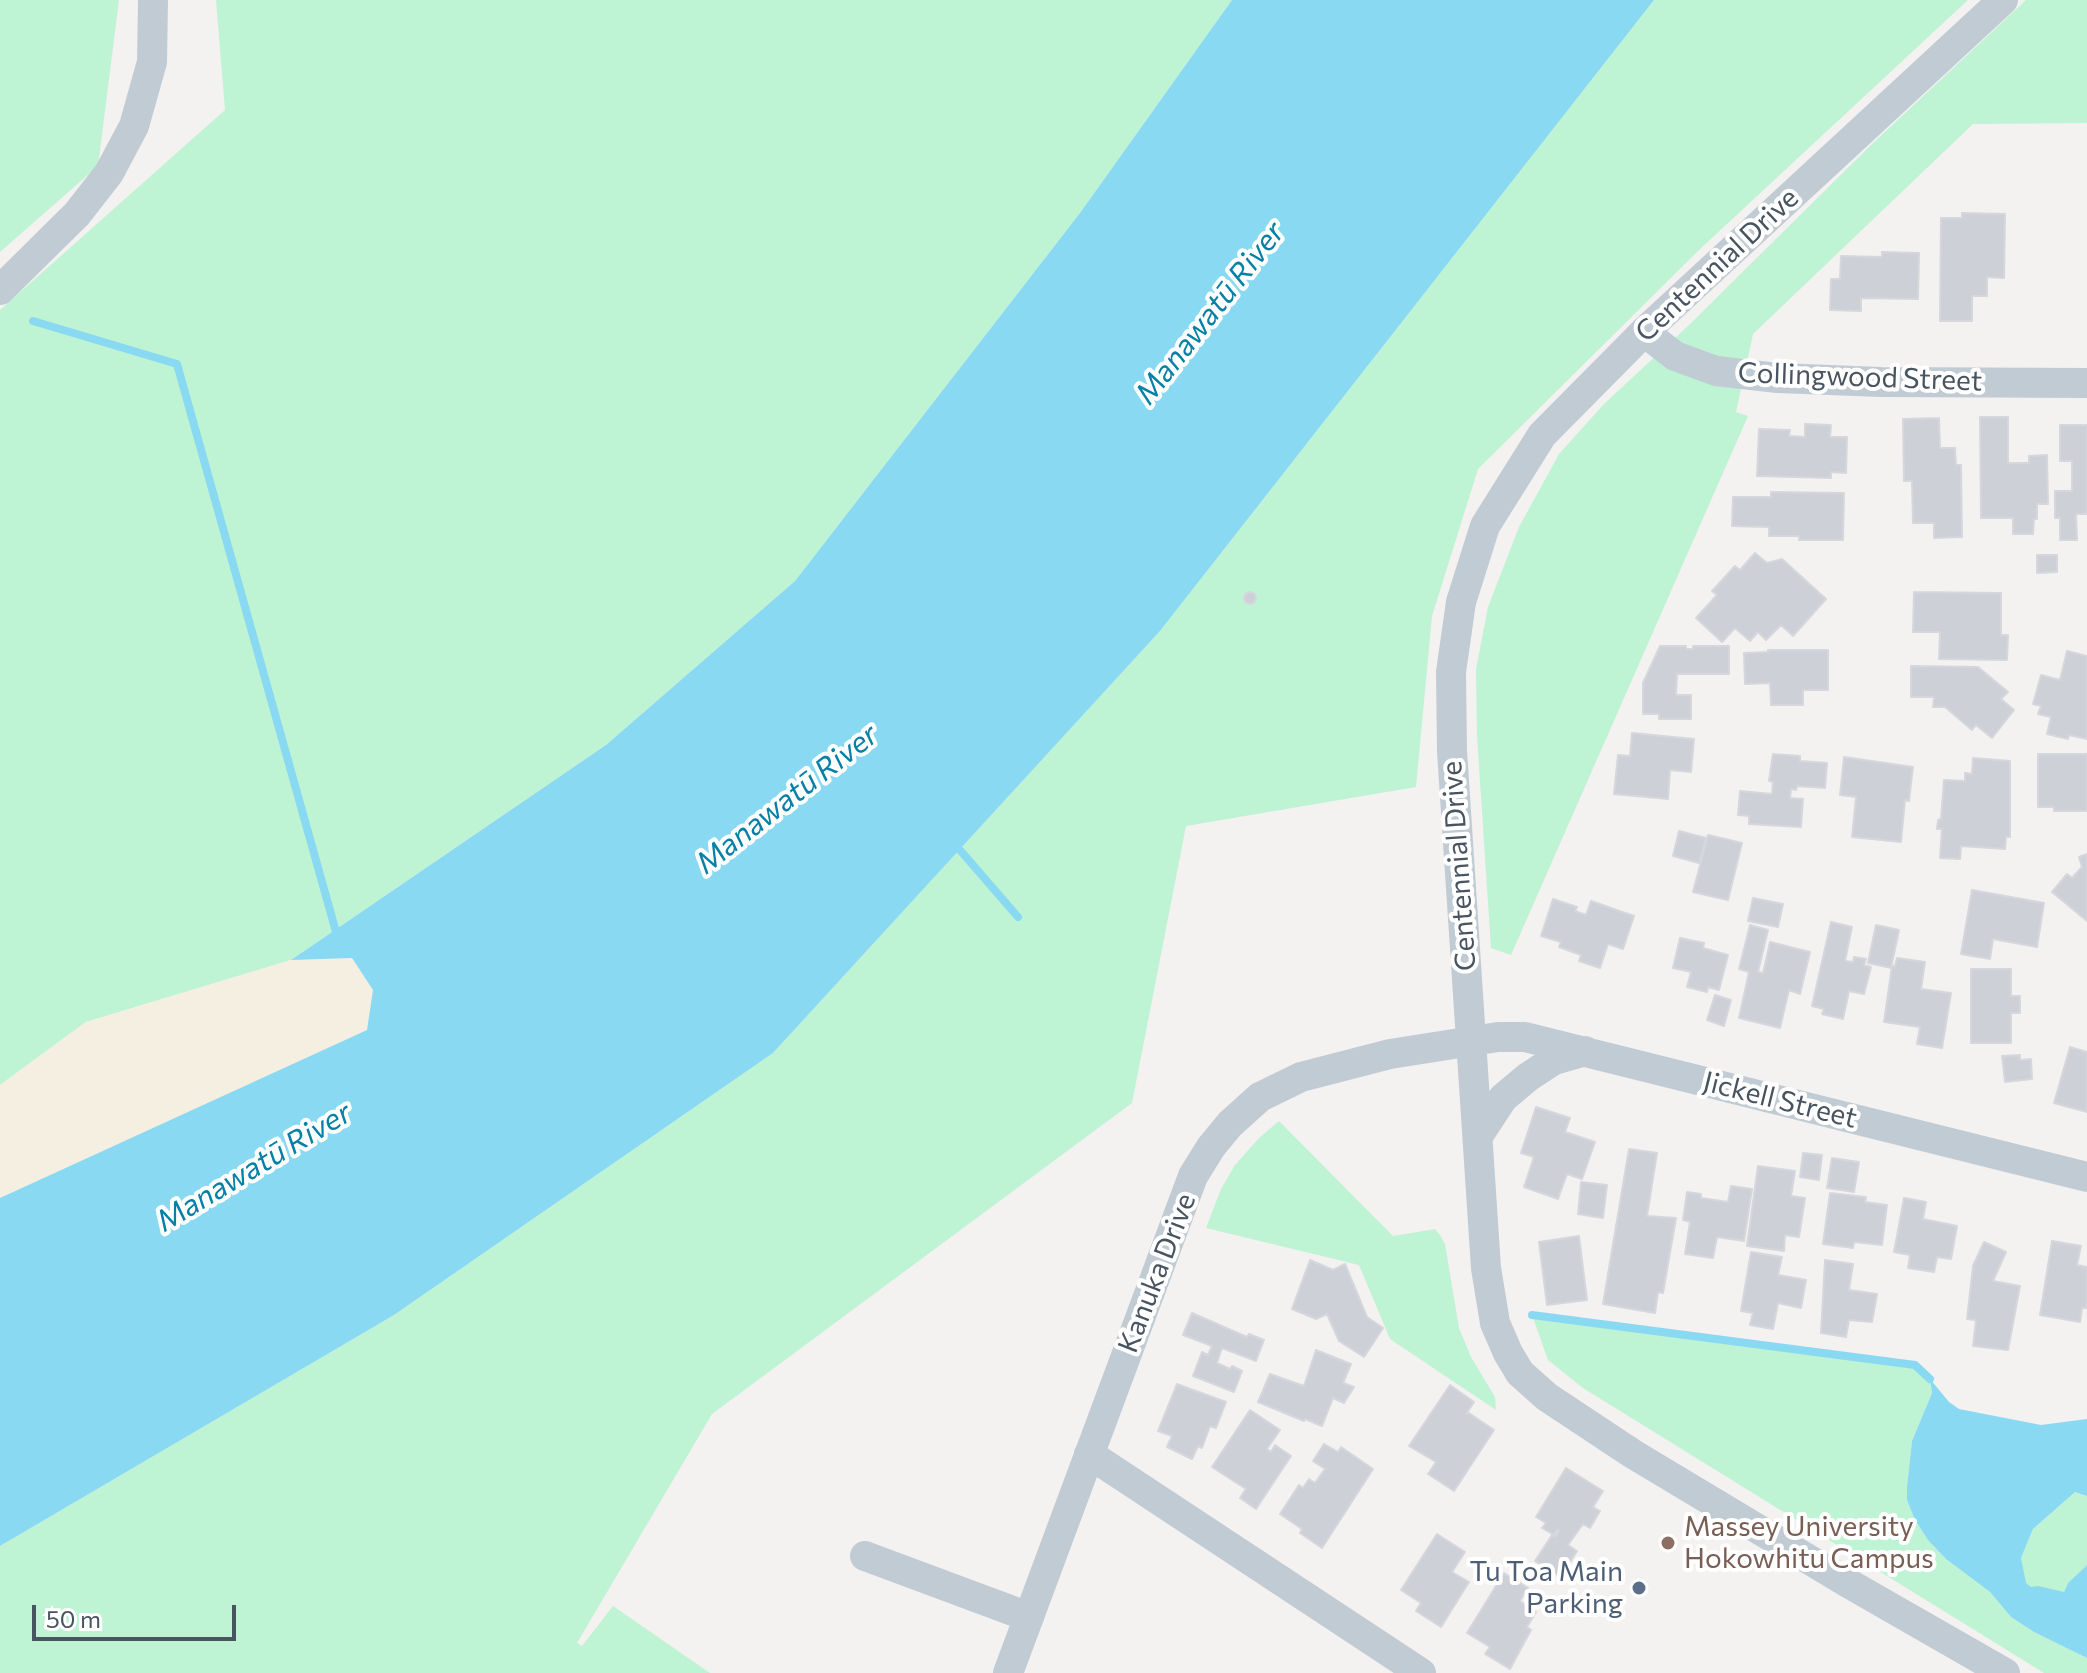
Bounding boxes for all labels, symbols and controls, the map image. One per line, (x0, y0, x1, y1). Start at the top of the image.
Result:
street label: Centennial Drive (1629, 181, 1805, 349)
water label: Manawatū River (1128, 215, 1292, 411)
street label: Collingwood Street (1737, 356, 1983, 398)
water label: Manawatū River (689, 717, 885, 881)
street label: Centennial Drive (1435, 760, 1483, 972)
street label: Jickell Street (1700, 1065, 1860, 1135)
water label: Manawatū River (150, 1095, 358, 1239)
street label: Kanuka Drive (1111, 1189, 1203, 1357)
place label: Massey University Hokowhitu Campus (1684, 1510, 1934, 1576)
marker: Massey University Hokowhitu Campus (1659, 1534, 1677, 1552)
place label: Tu Toa Main Parking (1469, 1555, 1623, 1621)
marker: Tu Toa Main Parking (1630, 1579, 1648, 1597)
scale bar (36, 1589, 240, 1639)
text: 50 m (46, 1604, 101, 1633)

